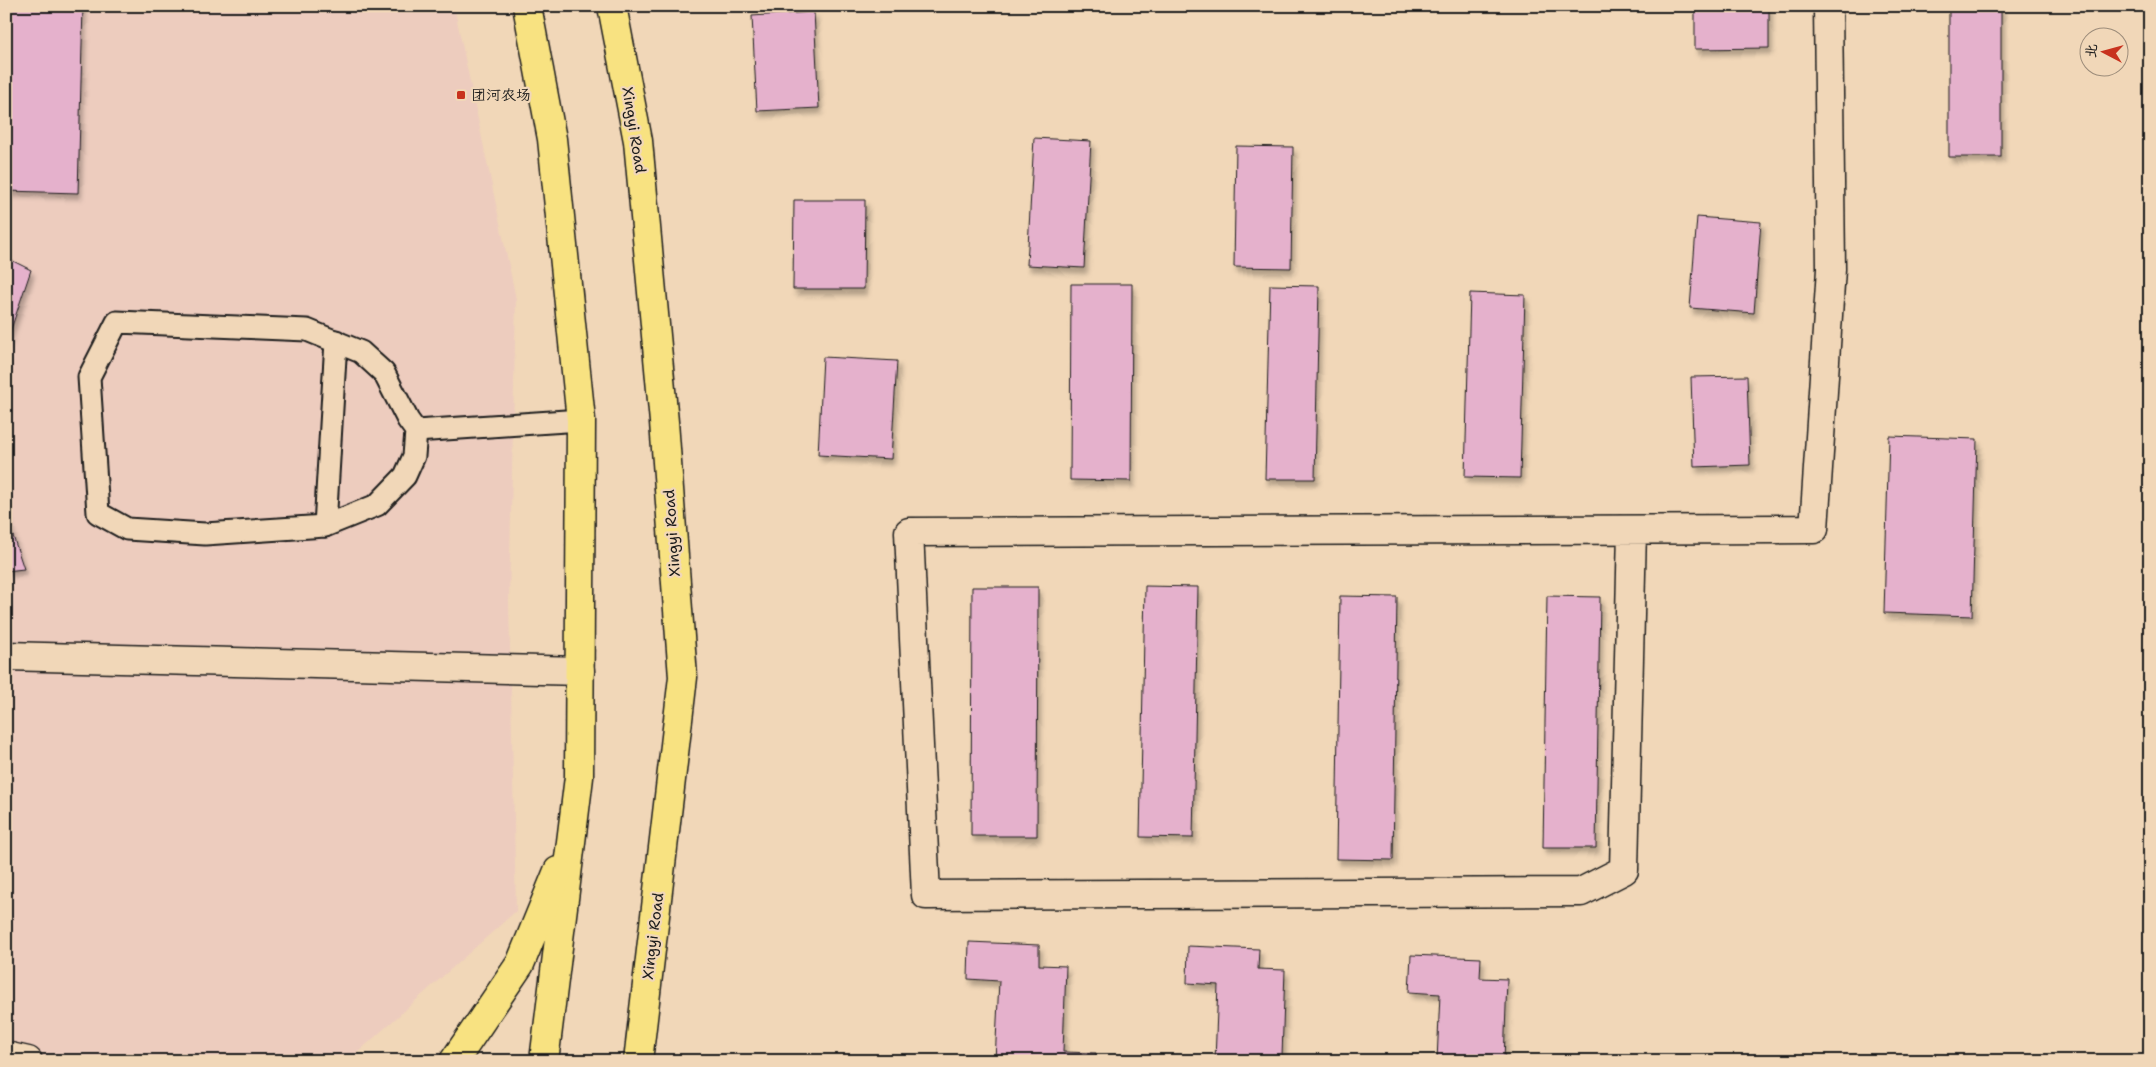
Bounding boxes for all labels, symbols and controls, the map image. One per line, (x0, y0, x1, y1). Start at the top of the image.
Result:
north arrow (2078, 28, 2128, 78)
text: 北 (2081, 43, 2101, 59)
place label: 团河农场 (471, 85, 531, 105)
street label: Xingyi Road (617, 85, 651, 175)
marker: 团河农场 (455, 89, 467, 101)
street label: Xingyi Road (659, 488, 685, 577)
street label: Xingyi Road (638, 891, 668, 981)

